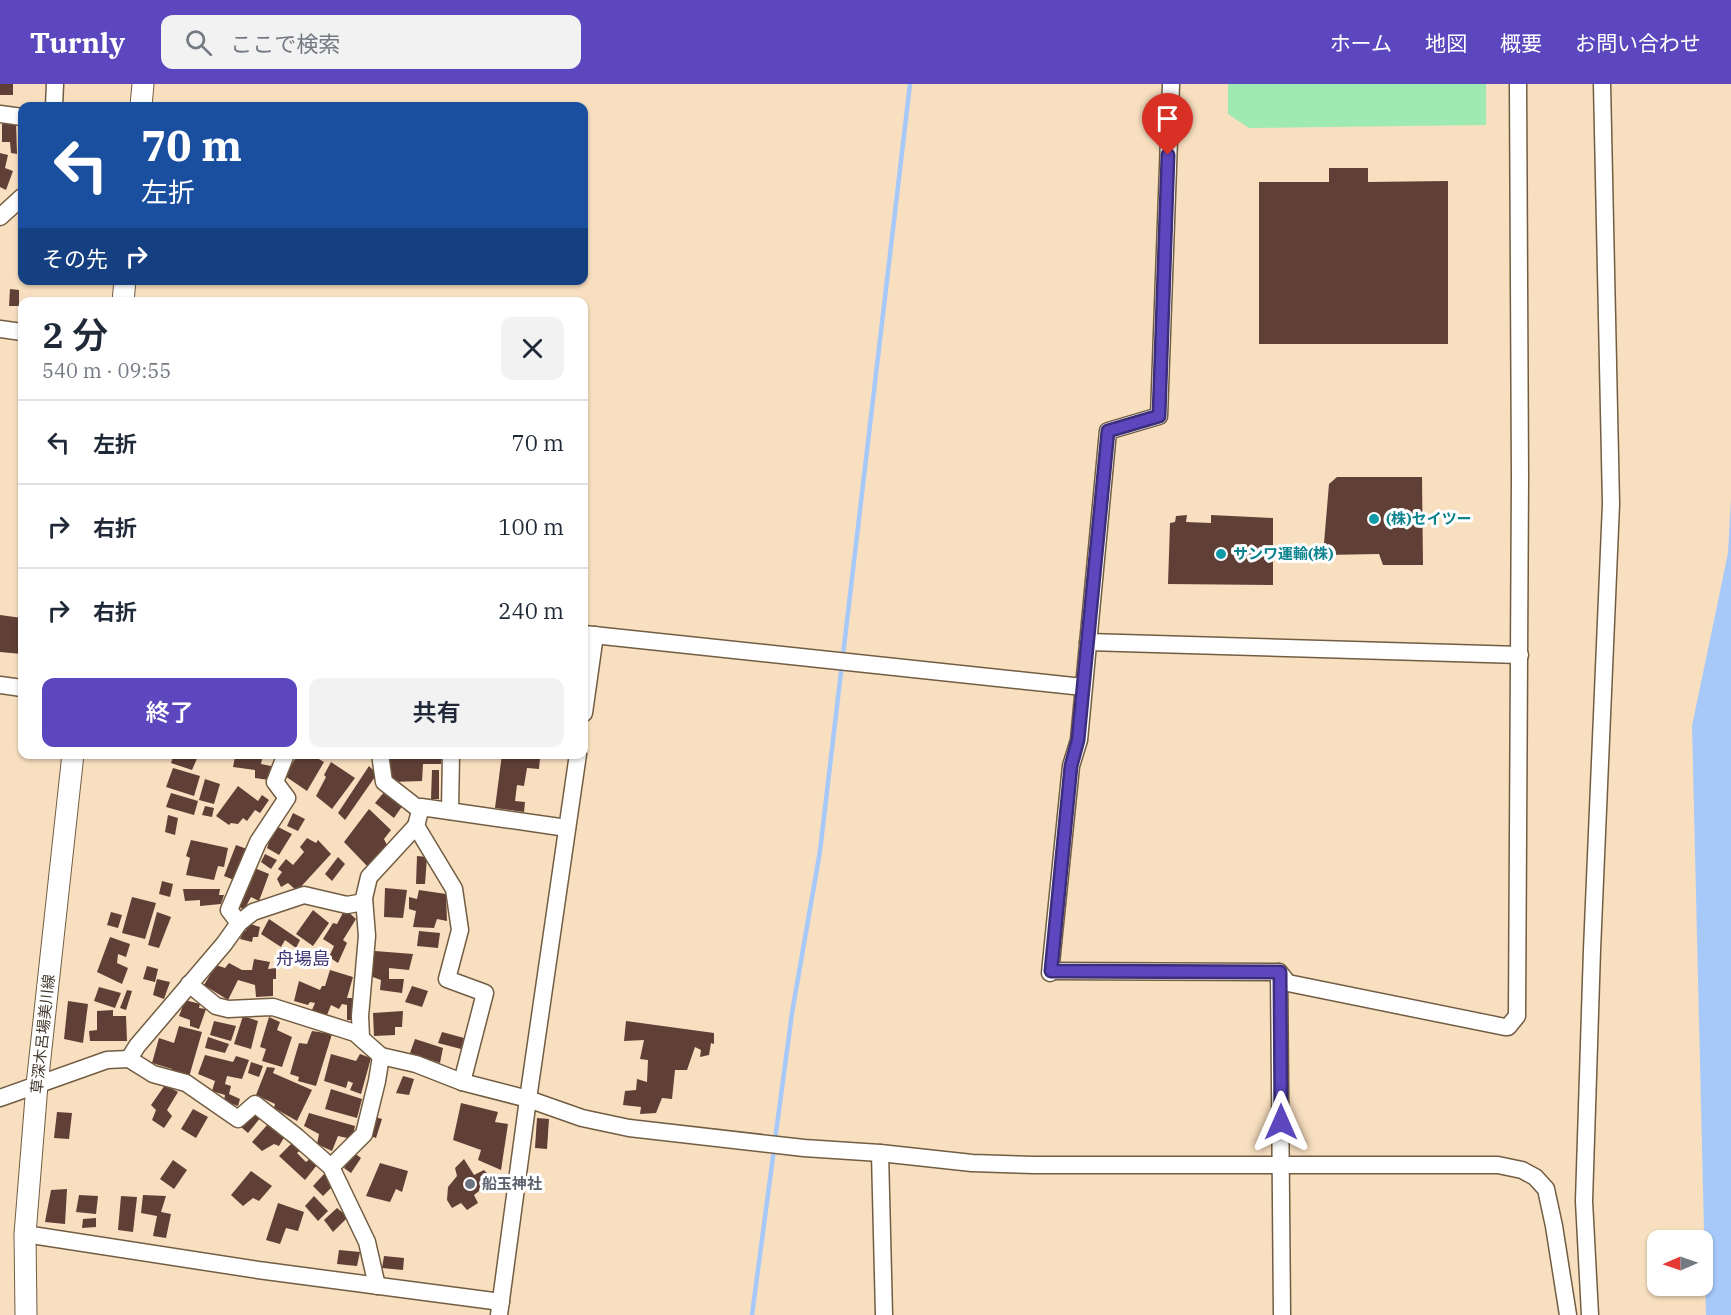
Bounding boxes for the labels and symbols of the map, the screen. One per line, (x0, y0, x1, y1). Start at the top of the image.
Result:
pin (1142, 93, 1193, 155)
place label: (株)セイツー (1386, 509, 1472, 528)
marker: (株)セイツー (1367, 512, 1381, 526)
place label: サンワ運輸(株) (1233, 544, 1334, 563)
marker: サンワ運輸(株) (1214, 547, 1228, 561)
district label: 舟場島 (276, 947, 330, 970)
street label: 草深木呂場美川線 (27, 973, 58, 1095)
position arrow (1249, 1090, 1313, 1154)
place label: 船玉神社 (482, 1174, 542, 1193)
marker: 船玉神社 (463, 1177, 477, 1191)
north arrow (1647, 1230, 1713, 1296)

